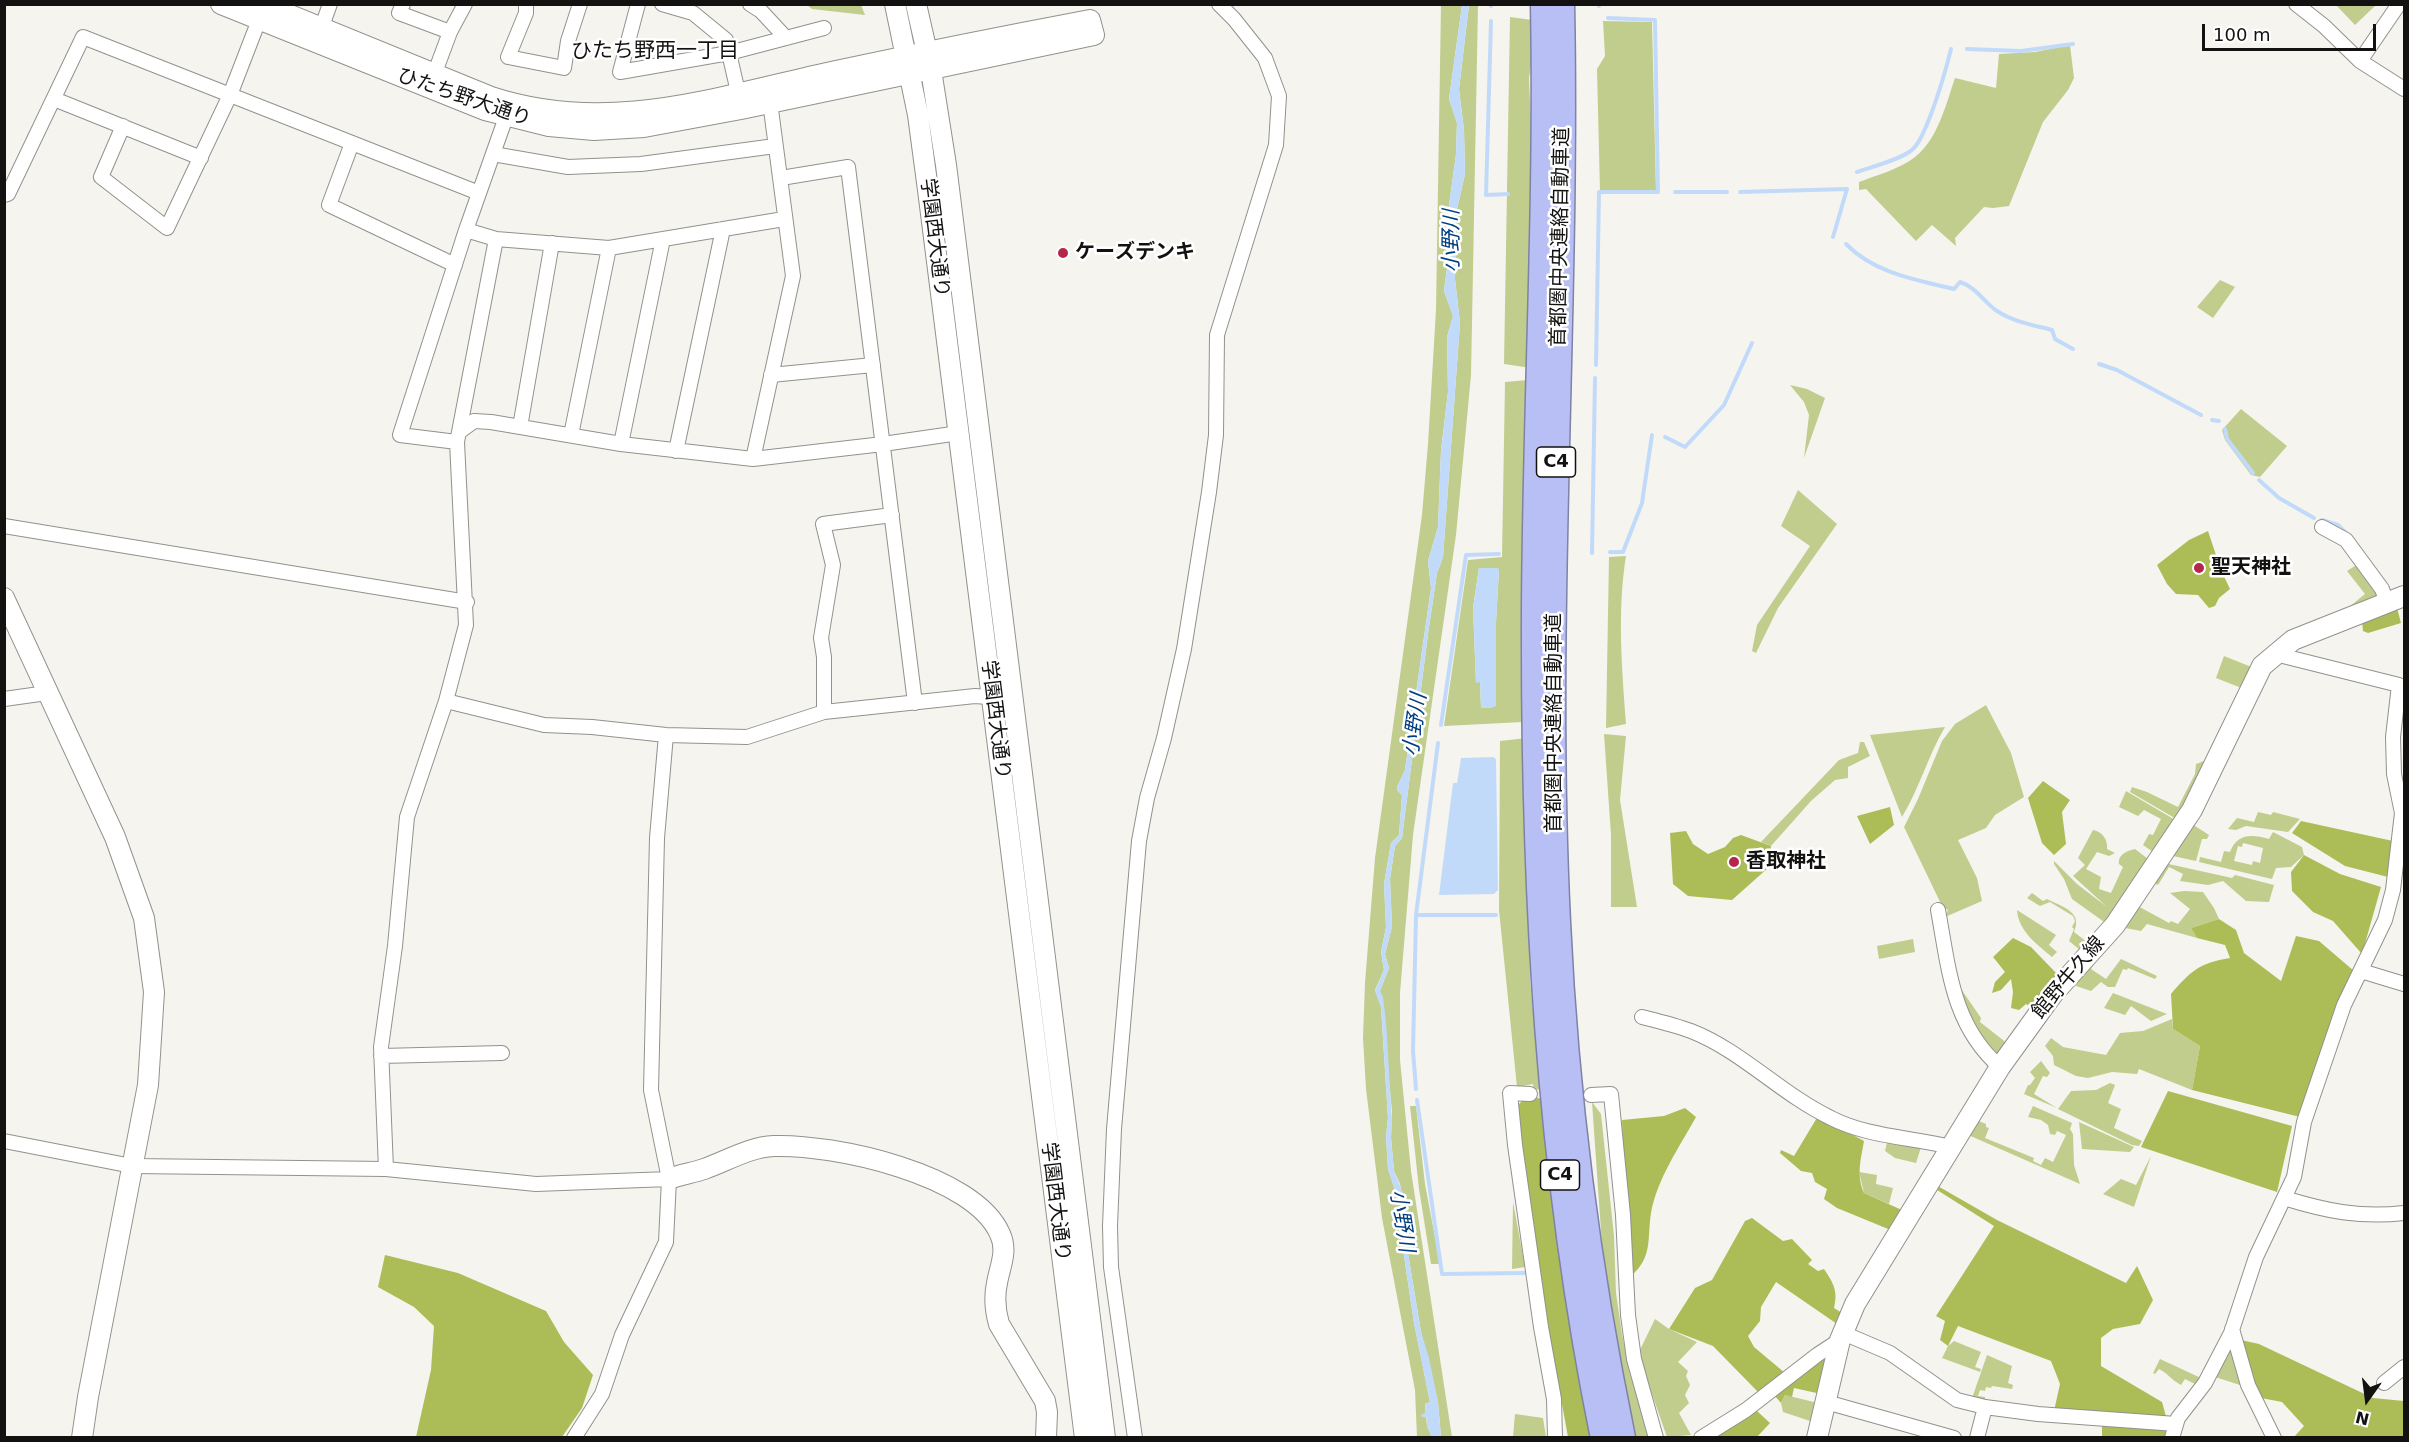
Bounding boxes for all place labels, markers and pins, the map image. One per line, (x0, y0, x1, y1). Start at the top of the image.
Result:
place label: ケーズデンキ (1075, 241, 1195, 265)
marker: ケーズデンキ (1056, 246, 1070, 260)
place label: 聖天神社 (2211, 556, 2291, 580)
marker: 聖天神社 (2192, 561, 2206, 575)
place label: 香取神社 (1746, 850, 1826, 874)
marker: 香取神社 (1727, 855, 1741, 869)

